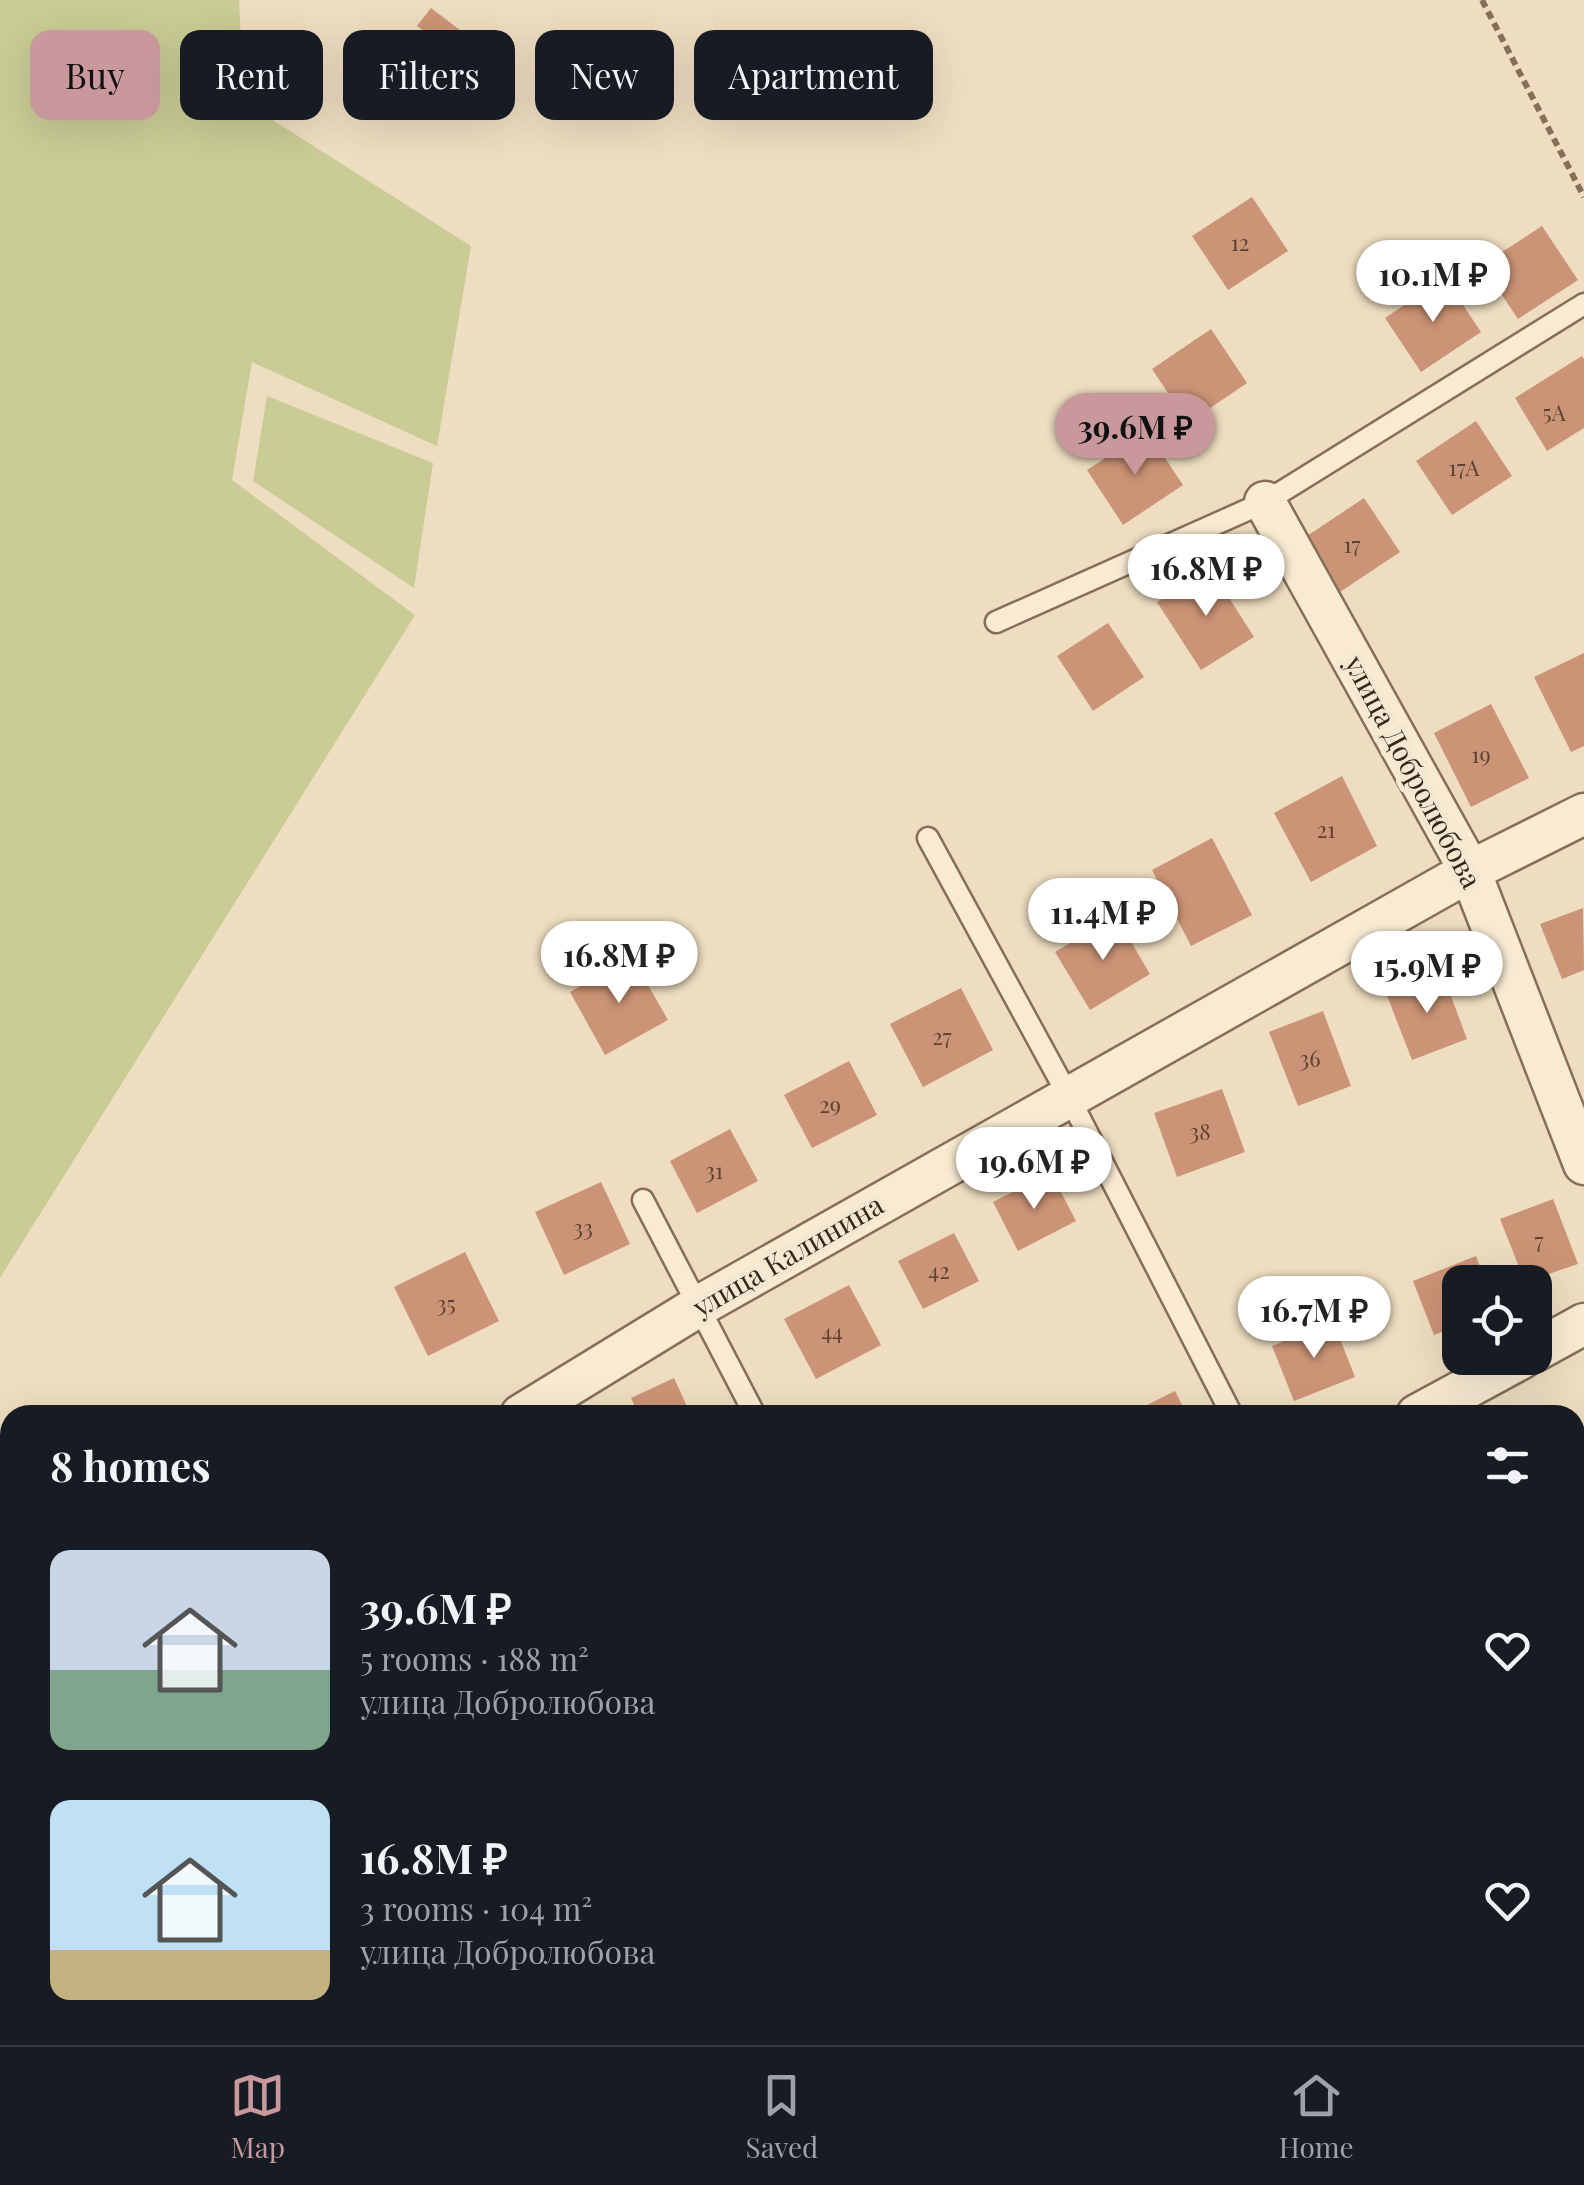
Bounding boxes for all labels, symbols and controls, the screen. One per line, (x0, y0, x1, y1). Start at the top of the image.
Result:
chip: Buy (30, 30, 160, 120)
chip: Rent (180, 30, 323, 120)
chip: Filters (343, 30, 515, 120)
chip: New (535, 30, 674, 120)
chip: Apartment (694, 30, 933, 120)
house number: 12 (1231, 227, 1249, 257)
pin: 10.1M ₽ (1341, 240, 1525, 325)
text: 10.1M ₽ (1378, 251, 1488, 294)
pin: 39.6M ₽ (1043, 393, 1227, 478)
house number: 5А (1543, 397, 1566, 427)
text: 39.6M ₽ (1077, 404, 1193, 447)
house number: 17А (1449, 452, 1480, 482)
house number: 17 (1343, 529, 1361, 559)
pin: 16.8M ₽ (1114, 534, 1298, 619)
text: 16.8M ₽ (1150, 545, 1262, 588)
street label: улица Добролюбова (1337, 648, 1491, 894)
house number: 19 (1471, 739, 1491, 769)
house number: 21 (1317, 814, 1335, 844)
pin: 11.4M ₽ (1011, 878, 1195, 963)
text: 11.4M ₽ (1050, 889, 1156, 932)
pin: 16.8M ₽ (527, 921, 711, 1006)
pin: 15.9M ₽ (1335, 931, 1519, 1016)
text: 16.8M ₽ (563, 932, 675, 975)
text: 15.9M ₽ (1373, 942, 1481, 985)
house number: 27 (932, 1021, 952, 1051)
house number: 36 (1299, 1043, 1321, 1073)
house number: 29 (819, 1089, 841, 1119)
house number: 38 (1189, 1116, 1211, 1146)
pin: 19.6M ₽ (942, 1127, 1126, 1212)
text: 19.6M ₽ (978, 1138, 1090, 1181)
house number: 31 (705, 1155, 723, 1185)
street label: улица Калинина (684, 1185, 889, 1325)
house number: 33 (573, 1212, 593, 1242)
house number: 7 (1535, 1225, 1544, 1255)
house number: 42 (928, 1255, 950, 1285)
map controls (1442, 1265, 1552, 1375)
button: locate (1442, 1265, 1552, 1375)
pin: 16.7M ₽ (1222, 1276, 1406, 1361)
text: 16.7M ₽ (1260, 1287, 1368, 1330)
house number: 35 (436, 1288, 456, 1318)
house number: 44 (821, 1316, 843, 1346)
text: 8 homes (50, 1437, 211, 1493)
icon: filters (1480, 1438, 1535, 1493)
text: 39.6M ₽ (360, 1579, 512, 1635)
icon: home (130, 1590, 250, 1710)
icon: heart (1480, 1623, 1535, 1678)
text: 5 rooms · 188 m² (360, 1636, 589, 1679)
text: улица Добролюбова (360, 1679, 655, 1722)
text: 16.8M ₽ (360, 1829, 508, 1885)
icon: home (130, 1840, 250, 1960)
icon: heart (1480, 1873, 1535, 1928)
text: 3 rooms · 104 m² (360, 1886, 592, 1929)
text: улица Добролюбова (360, 1929, 655, 1972)
tab: Map (230, 2068, 285, 2165)
tab: Saved (746, 2068, 818, 2165)
tab: Home (1279, 2068, 1354, 2165)

